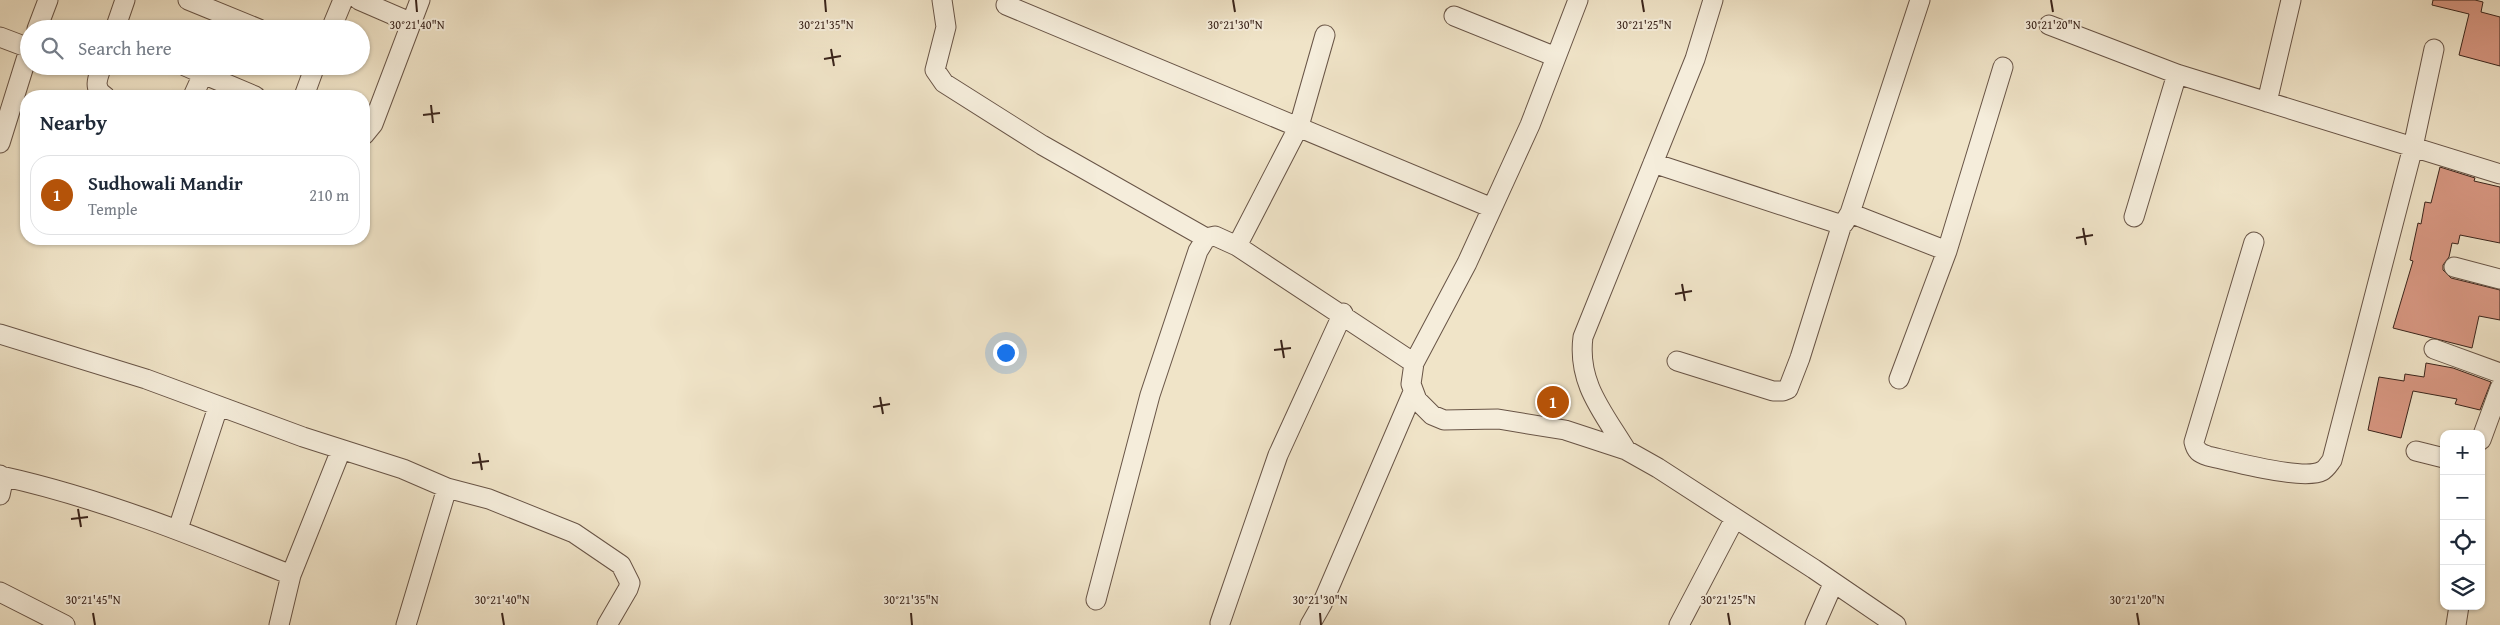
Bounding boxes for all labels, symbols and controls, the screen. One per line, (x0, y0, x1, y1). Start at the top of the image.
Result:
text: 30°21'40"N (389, 16, 445, 33)
text: 30°21'35"N (798, 16, 854, 33)
text: 30°21'30"N (1207, 16, 1263, 33)
text: 30°21'25"N (1616, 16, 1672, 33)
text: 30°21'20"N (2025, 16, 2081, 33)
search box (20, 20, 370, 75)
icon: search (38, 34, 66, 62)
text: Search here (78, 34, 172, 62)
text: Nearby (40, 107, 107, 138)
text: Sudhowali Mandir (88, 169, 243, 197)
text: 1 (53, 183, 61, 207)
text: 210 m (309, 183, 349, 207)
text: Temple (88, 197, 138, 221)
your location (993, 340, 1019, 366)
pin: 1 (1537, 383, 1569, 421)
map controls (2440, 430, 2485, 610)
button: + (2440, 430, 2485, 475)
button: − (2440, 475, 2485, 520)
button: locate (2440, 520, 2485, 565)
button: layers (2440, 565, 2485, 610)
text: 30°21'45"N (65, 591, 121, 608)
text: 30°21'40"N (474, 591, 530, 608)
text: 30°21'35"N (883, 591, 939, 608)
text: 30°21'30"N (1292, 591, 1348, 608)
text: 30°21'25"N (1700, 591, 1756, 608)
text: 30°21'20"N (2109, 591, 2165, 608)

